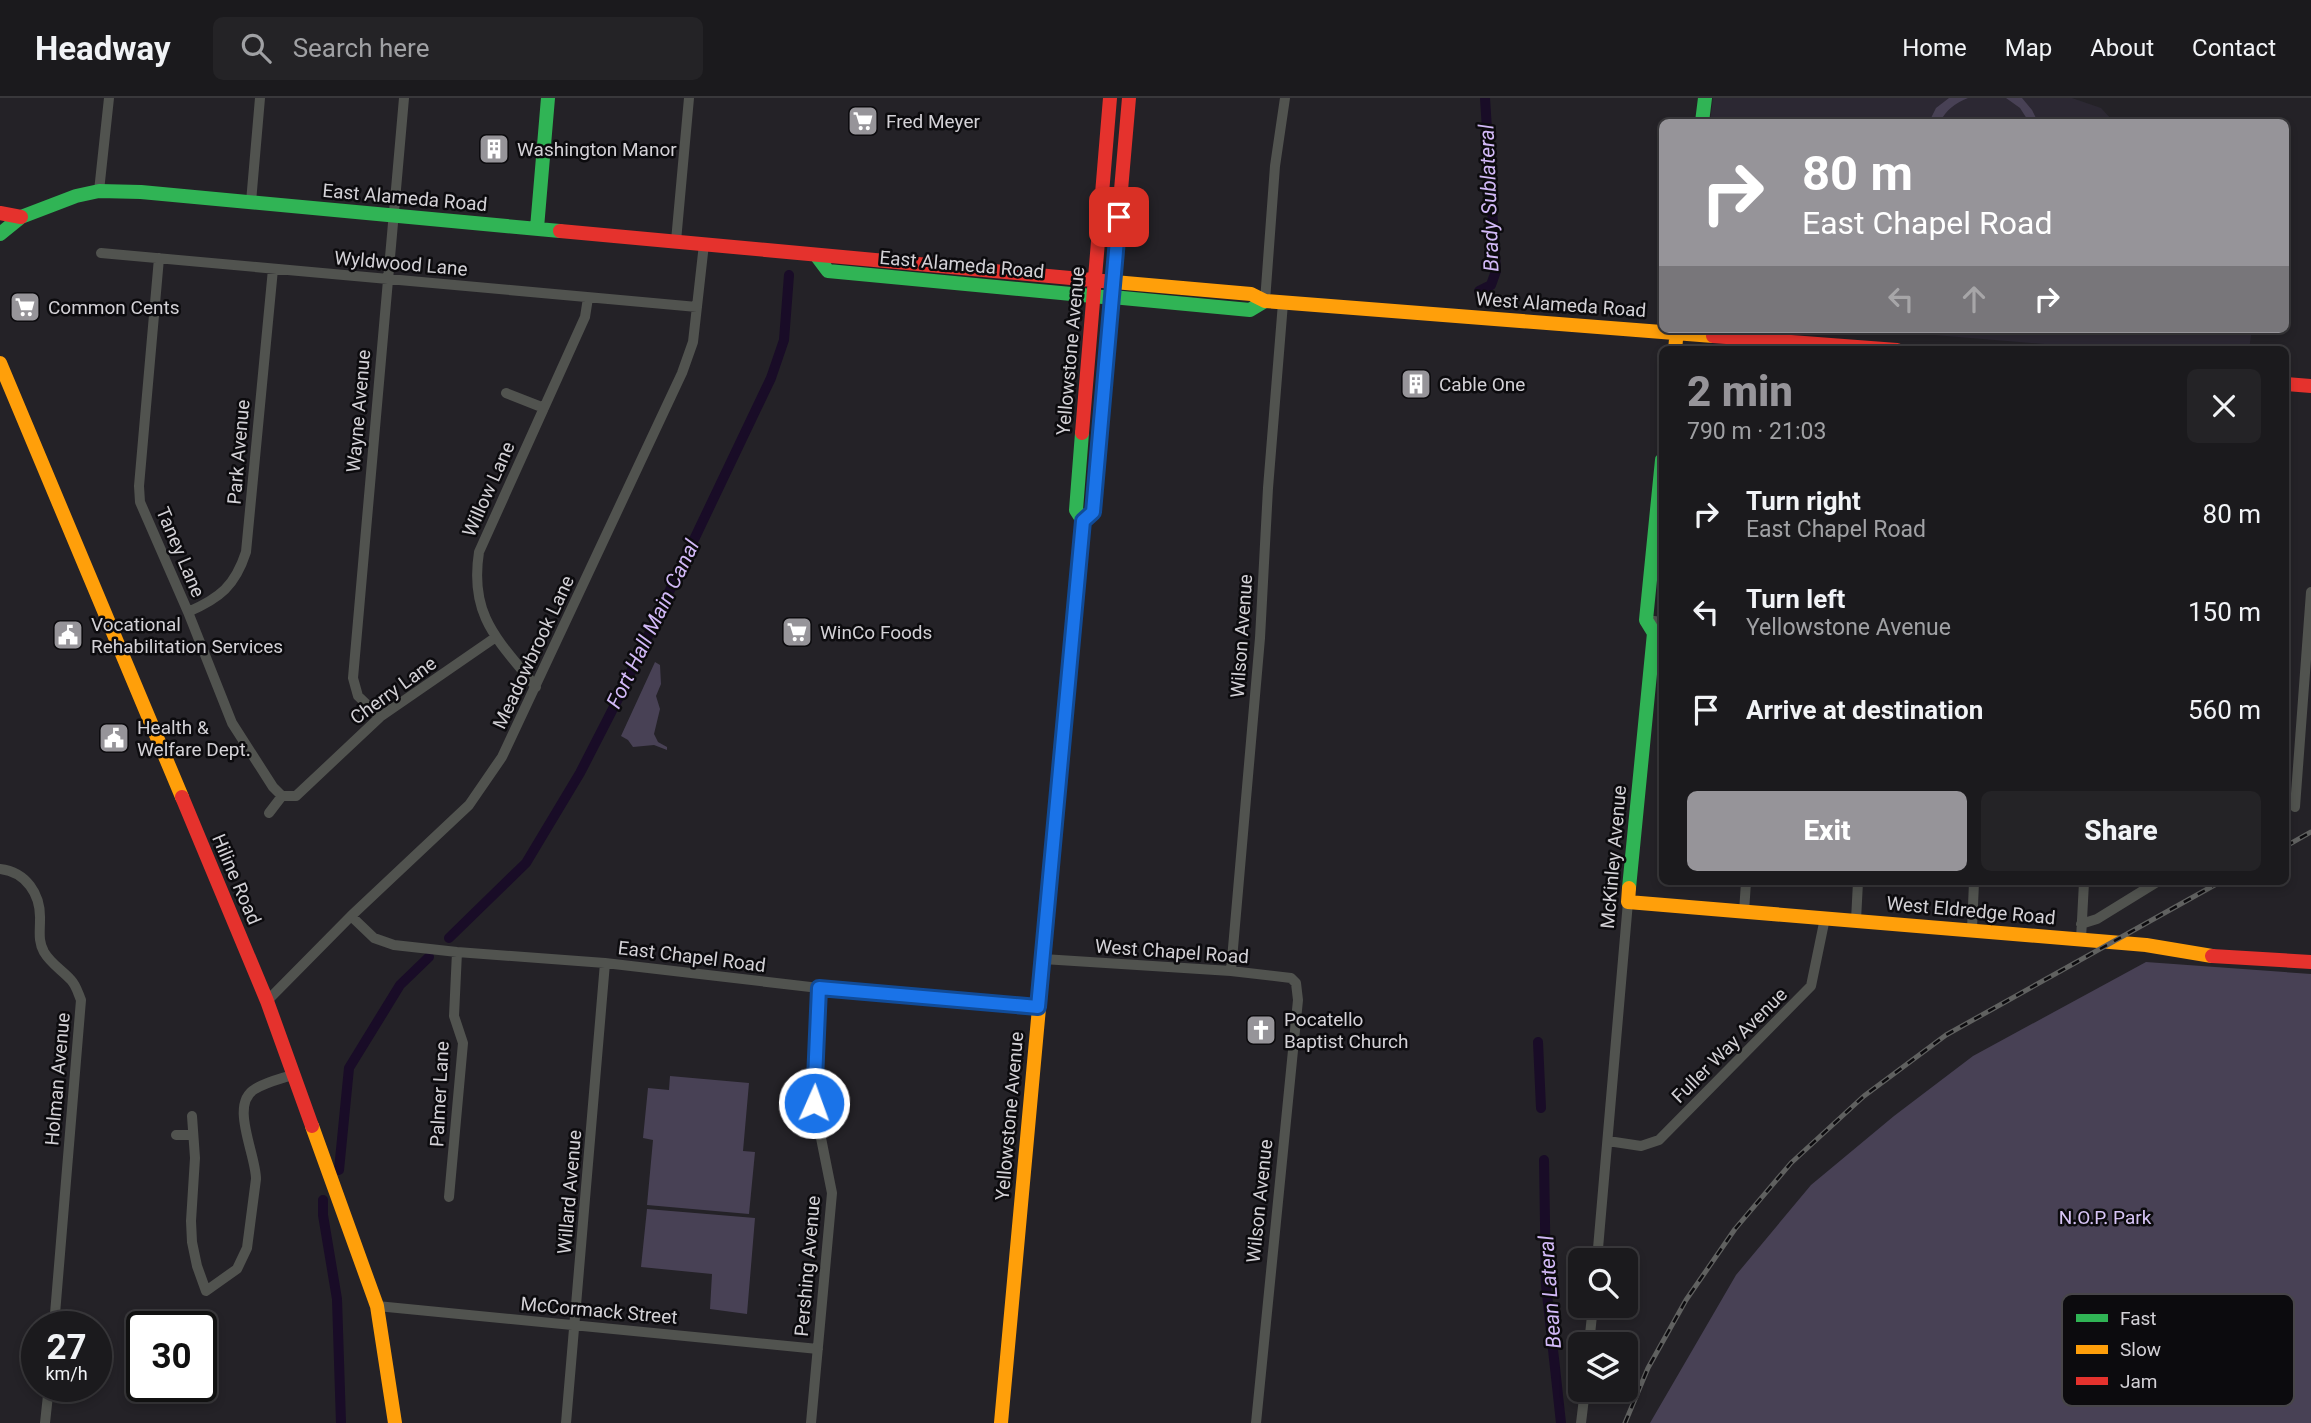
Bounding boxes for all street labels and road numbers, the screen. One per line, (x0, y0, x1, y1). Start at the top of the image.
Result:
street label: East Alameda Road (322, 179, 488, 216)
street label: Wyldwood Lane (333, 246, 469, 281)
street label: East Alameda Road (879, 246, 1045, 283)
street label: Yellowstone Avenue (1052, 266, 1089, 436)
street label: West Alameda Road (1475, 287, 1647, 322)
street label: Wayne Avenue (342, 349, 375, 473)
street label: Park Avenue (222, 399, 255, 505)
street label: Willow Lane (457, 438, 520, 540)
street label: Taney Lane (151, 504, 210, 601)
street label: Meadowbrook Lane (488, 572, 579, 733)
street label: Wilson Avenue (1226, 573, 1257, 699)
street label: Cherry Lane (346, 651, 441, 729)
street label: McKinley Avenue (1596, 784, 1631, 930)
street label: Hiline Road (207, 830, 266, 928)
street label: West Eldredge Road (1885, 892, 2056, 929)
street label: West Chapel Road (1094, 935, 1250, 968)
street label: East Chapel Road (617, 936, 767, 977)
street label: Fuller Way Avenue (1667, 983, 1792, 1108)
street label: Holman Avenue (40, 1012, 75, 1146)
street label: Yellowstone Avenue (991, 1031, 1028, 1201)
street label: Palmer Lane (425, 1041, 454, 1147)
street label: Willard Avenue (553, 1129, 586, 1255)
street label: Wilson Avenue (1242, 1138, 1277, 1264)
street label: Pershing Avenue (790, 1195, 825, 1337)
street label: McCormack Street (519, 1292, 678, 1329)

